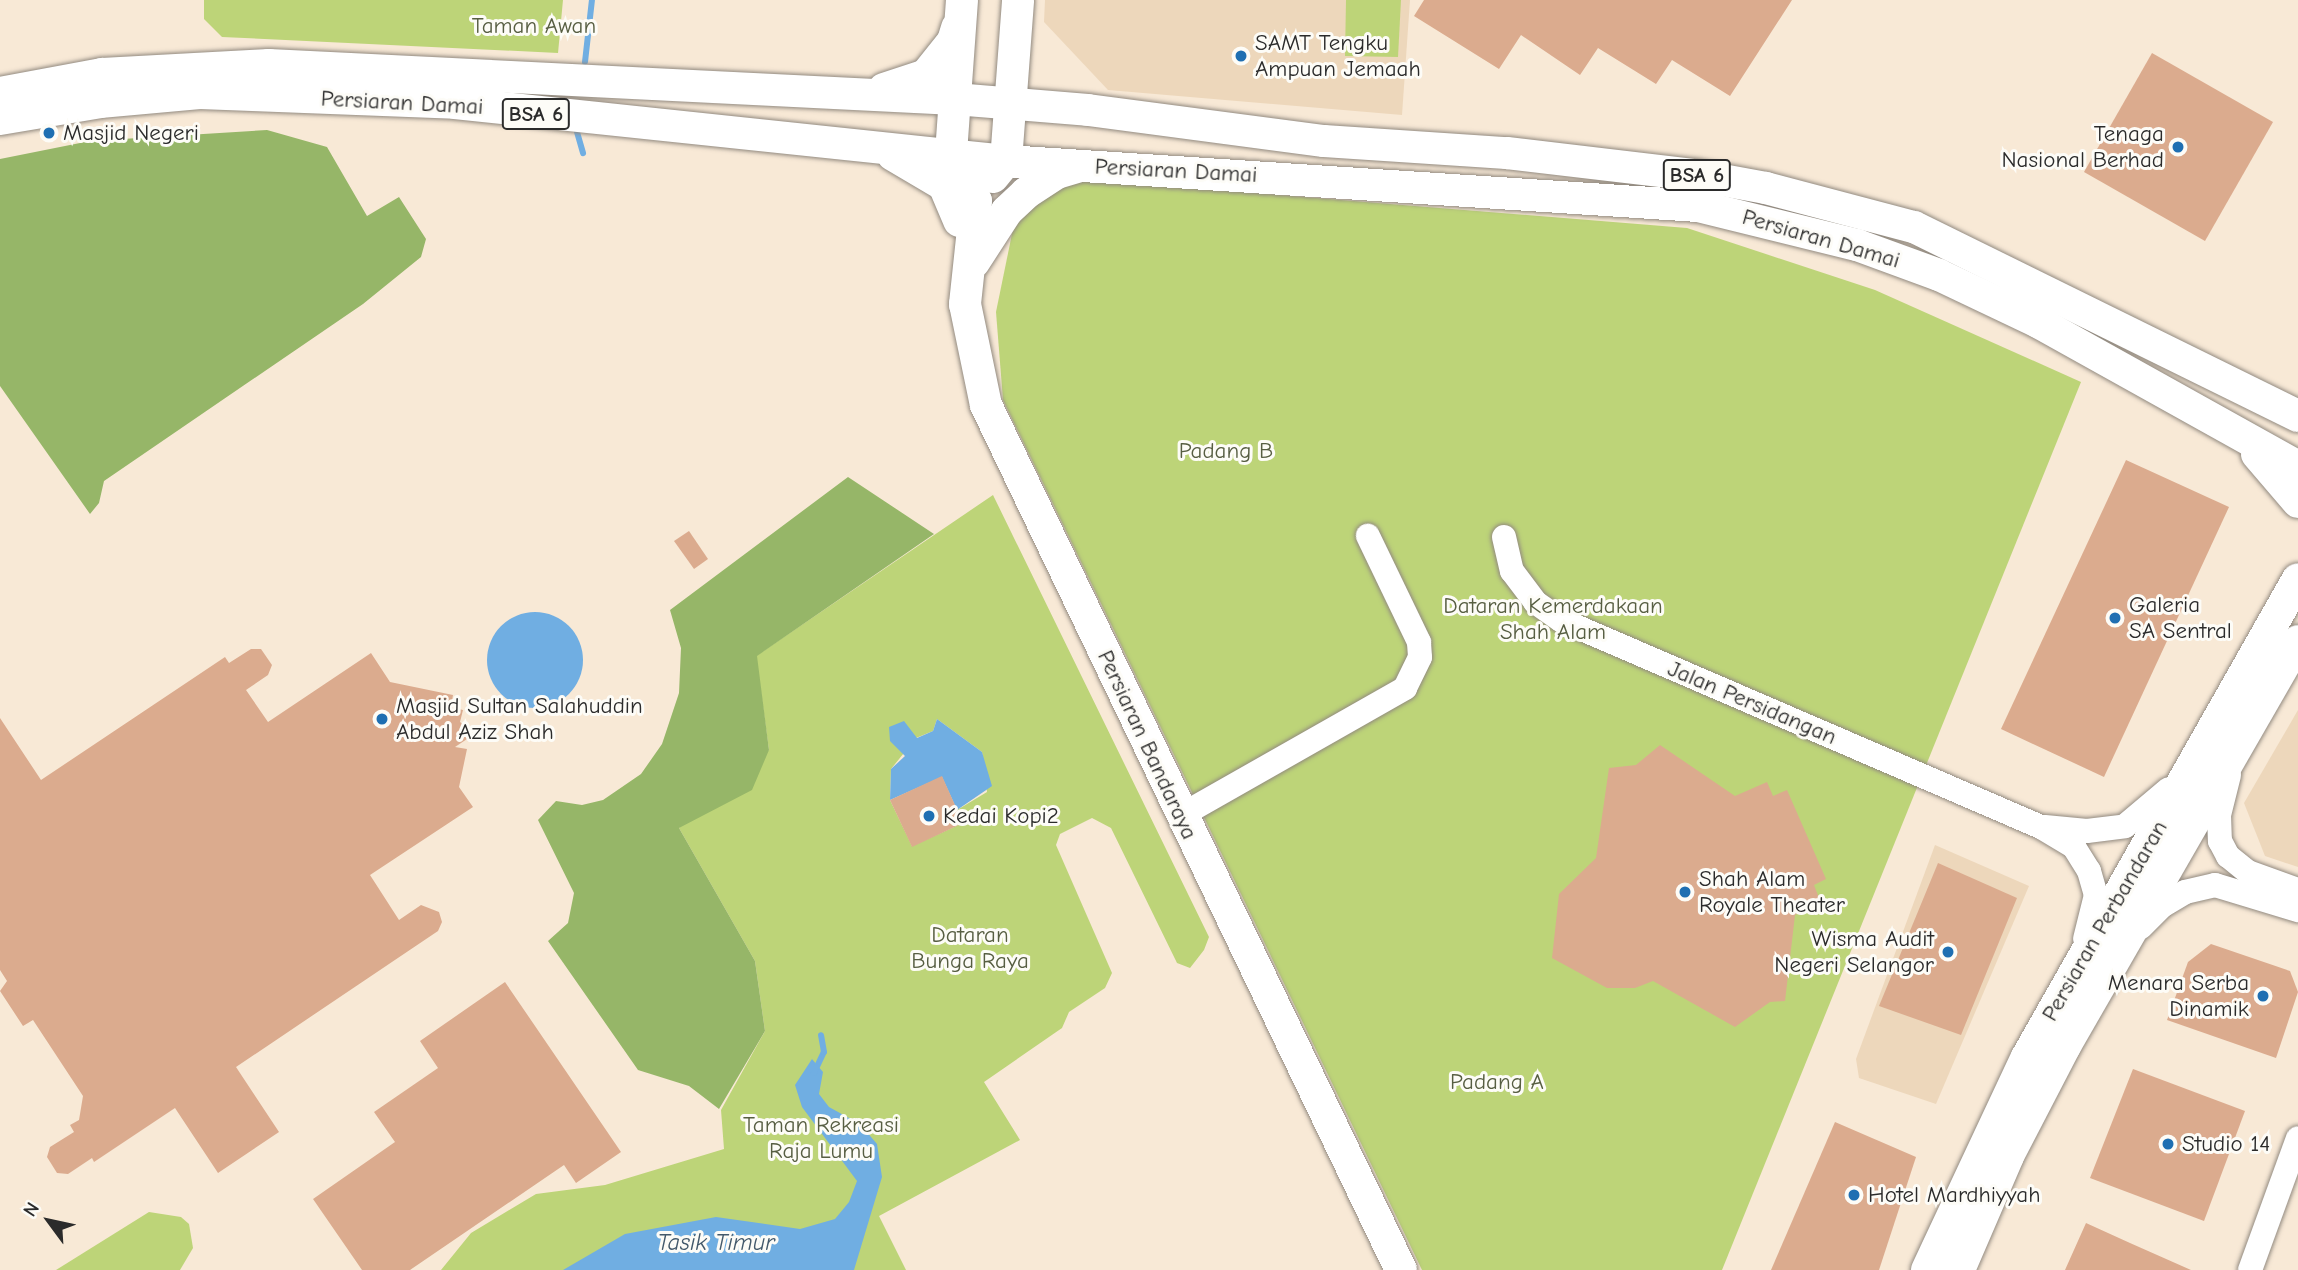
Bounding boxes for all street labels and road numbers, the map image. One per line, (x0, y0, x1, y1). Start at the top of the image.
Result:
street label: Persiaran Damai (320, 85, 484, 121)
road number: BSA 6 (501, 96, 571, 132)
street label: Persiaran Damai (1094, 153, 1258, 189)
road number: BSA 6 (1662, 158, 1732, 192)
street label: Persiaran Damai (1739, 203, 1903, 275)
street label: Persiaran Bandaraya (1091, 646, 1203, 844)
street label: Jalan Persidangan (1663, 655, 1841, 751)
street label: Persiaran Perbandaran (2036, 816, 2174, 1026)

